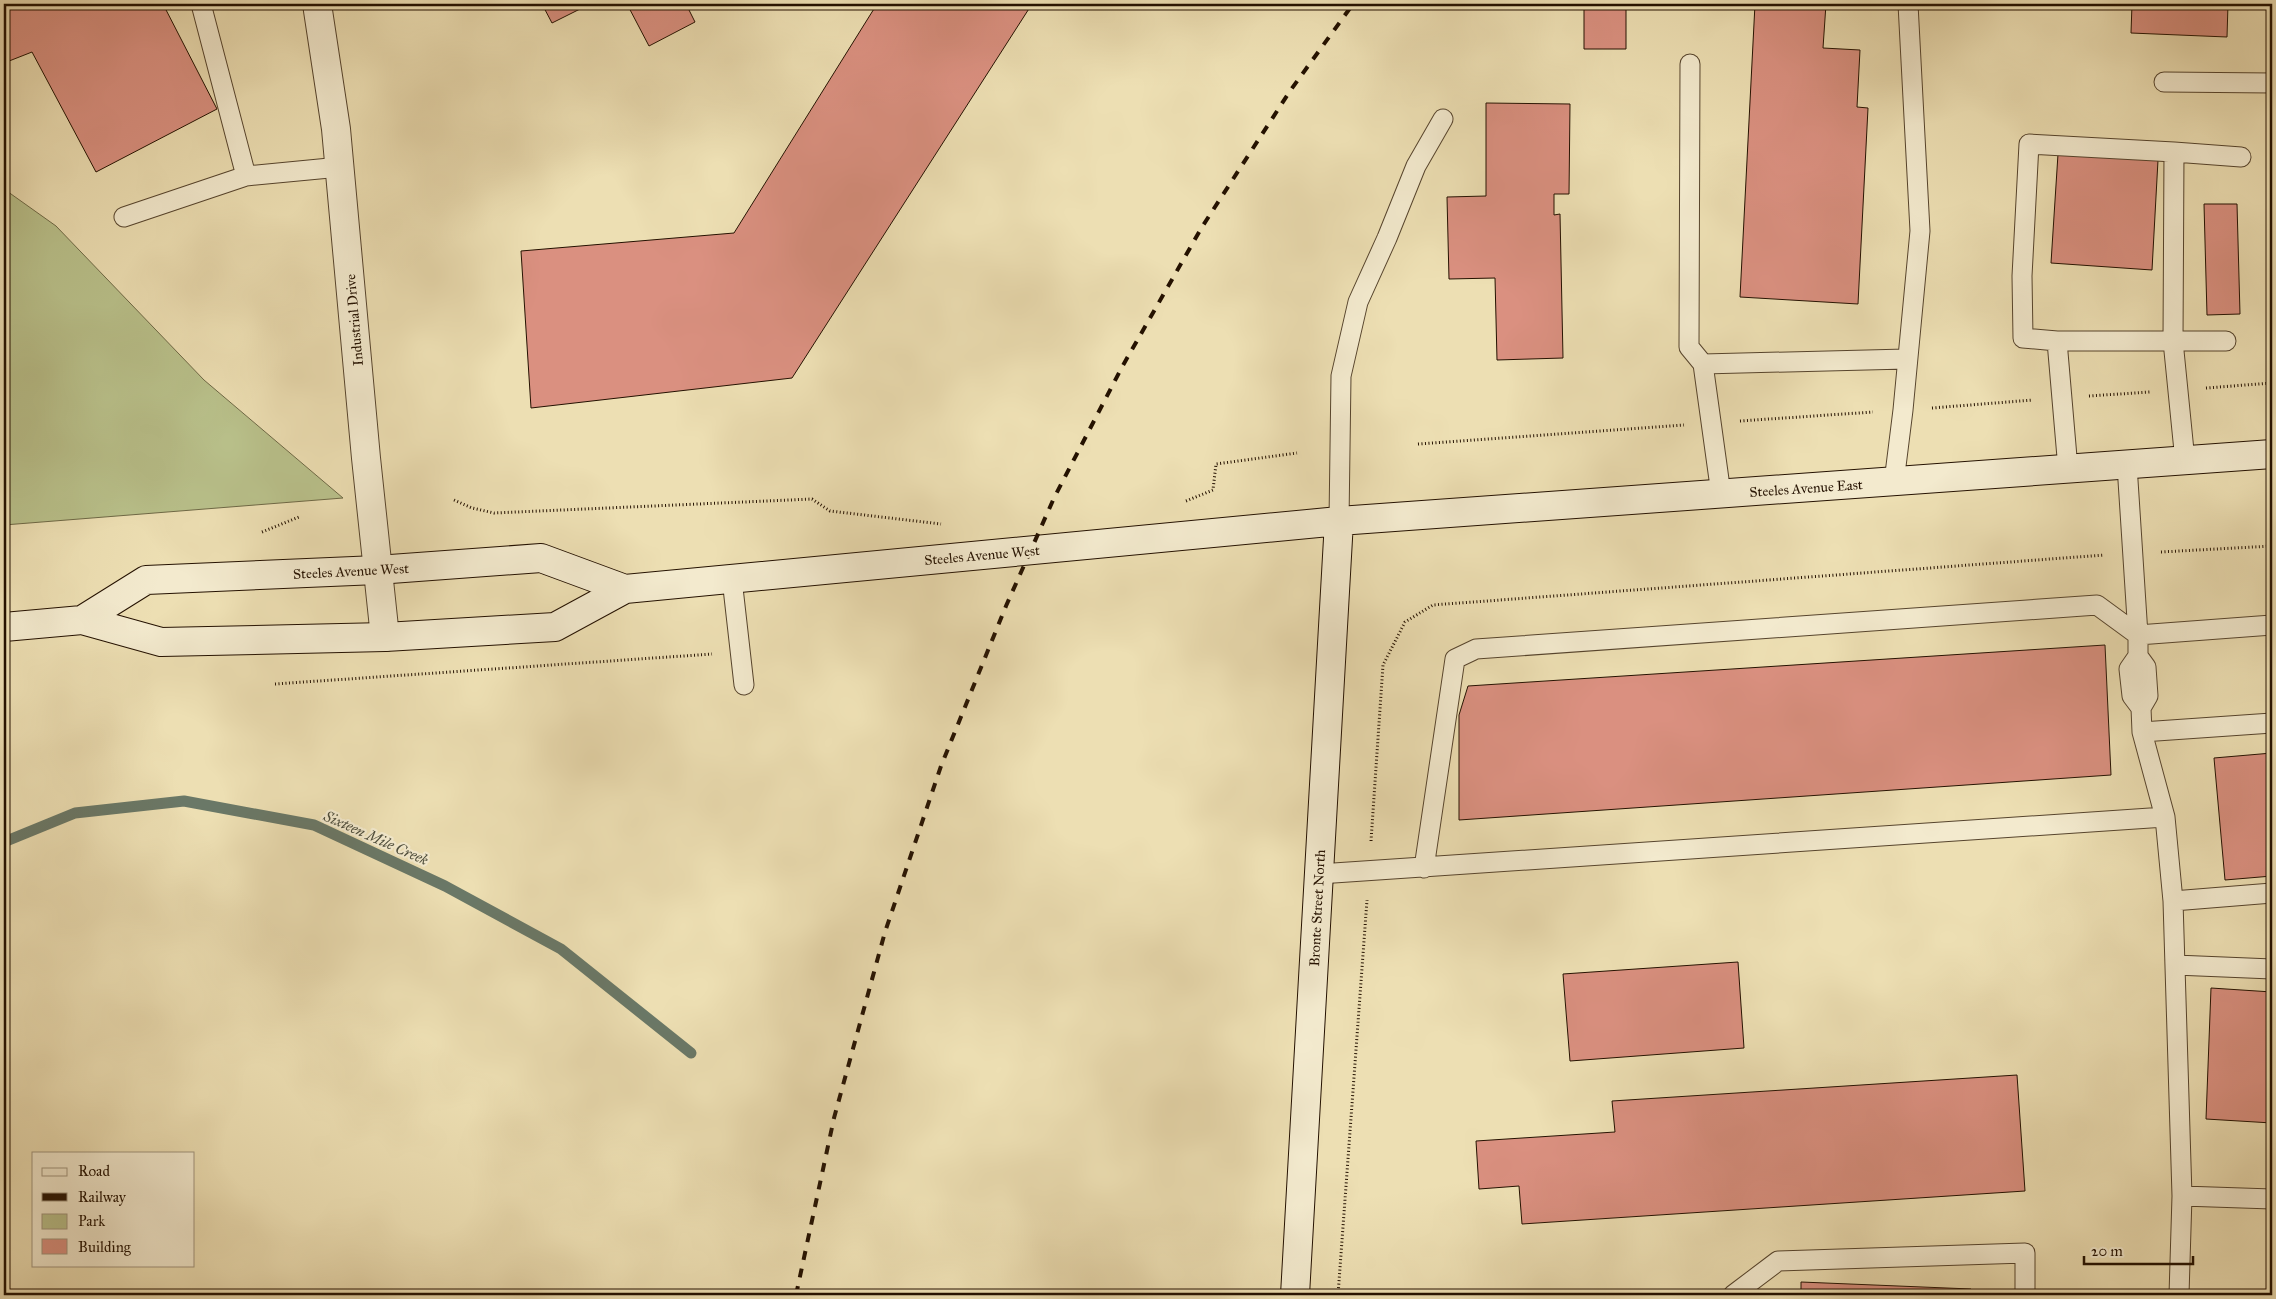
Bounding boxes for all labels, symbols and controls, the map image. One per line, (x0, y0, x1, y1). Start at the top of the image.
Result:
street label: Industrial Drive (342, 273, 367, 367)
street label: Steeles Avenue East (1749, 476, 1863, 501)
street label: Steeles Avenue West (924, 542, 1041, 569)
street label: Steeles Avenue West (293, 560, 409, 583)
water label: Sixteen Mile Creek (320, 807, 431, 869)
street label: Bronte Street North (1306, 849, 1329, 967)
legend (32, 1152, 195, 1266)
text: Road (78, 1162, 110, 1180)
text: Railway (78, 1188, 127, 1206)
text: Park (78, 1212, 105, 1230)
scale bar (2084, 1234, 2192, 1266)
text: Building (78, 1238, 132, 1256)
text: 20 m (2091, 1242, 2123, 1260)

